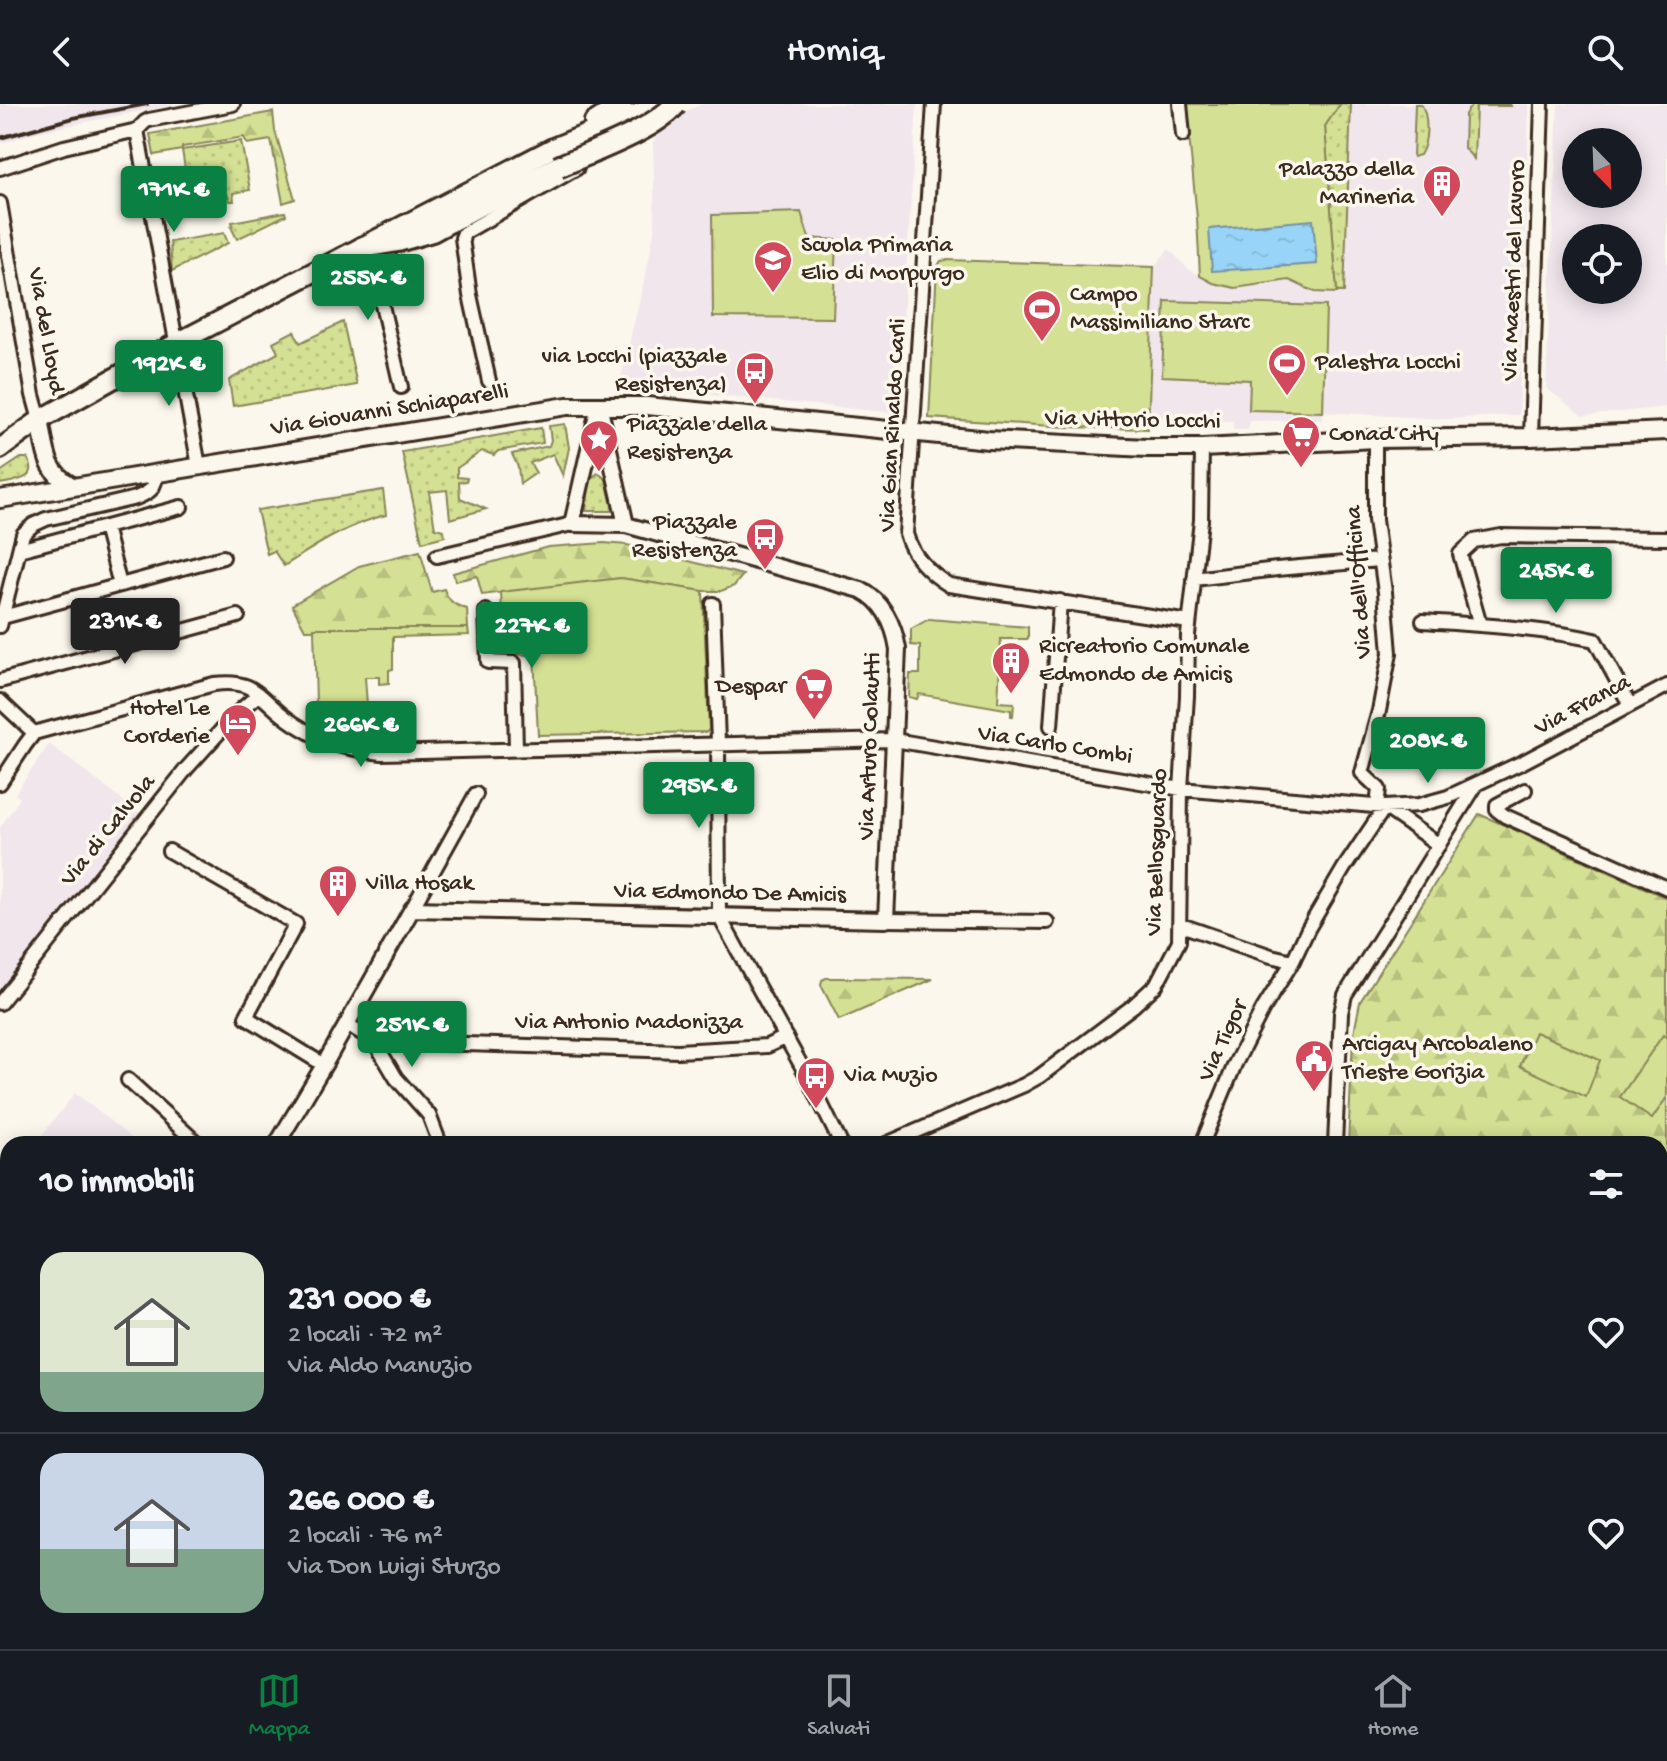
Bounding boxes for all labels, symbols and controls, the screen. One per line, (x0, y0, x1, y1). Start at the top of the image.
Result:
icon: back (40, 30, 84, 74)
icon: search (1583, 30, 1627, 74)
text: Homiq (786, 31, 881, 74)
north arrow (1562, 128, 1642, 208)
map controls (1562, 128, 1642, 304)
place label: Palazzo della Marineria (1278, 156, 1415, 213)
street label: Via Maestri del Lavoro (1497, 159, 1533, 382)
building icon: Palazzo della Marineria (1421, 163, 1463, 218)
pin: 171K € (109, 166, 239, 234)
text: 171K € (139, 176, 209, 207)
button: locate (1562, 224, 1642, 304)
place label: Scuola Primaria Elio di Morpurgo (801, 232, 965, 289)
school or university icon: Scuola Primaria Elio di Morpurgo (752, 239, 794, 294)
pin: 255K € (303, 254, 433, 322)
text: 255K € (330, 264, 406, 295)
street label: Via del Lloyd (19, 265, 71, 398)
place label: Campo Massimiliano Starc (1070, 281, 1250, 338)
sports icon: Campo Massimiliano Starc (1021, 288, 1063, 343)
street label: Via Gian Rinaldo Carli (874, 318, 914, 533)
pin: 192K € (104, 340, 234, 408)
sports icon: Palestra Locchi (1266, 342, 1308, 397)
place label: via Locchi (piazzale Resistenza) (542, 343, 728, 400)
place label: Palestra Locchi (1314, 349, 1461, 378)
text: 192K € (133, 350, 205, 381)
bus stop icon: via Locchi (piazzale Resistenza) (734, 350, 776, 405)
street label: Via Giovanni Schiaparelli (268, 378, 511, 444)
street label: Via Vittorio Locchi (1044, 405, 1221, 437)
place label: Piazzale della Resistenza (626, 411, 768, 468)
supermarket icon: Conad City (1280, 414, 1322, 469)
place icon: Piazzale della Resistenza (578, 418, 620, 473)
place label: Conad City (1329, 421, 1439, 450)
street label: Via dell'Officina (1340, 504, 1380, 660)
place label: Piazzale Resistenza (632, 509, 738, 566)
bus stop icon: Piazzale Resistenza (744, 516, 786, 571)
pin: 245K € (1491, 547, 1621, 615)
text: 245K € (1519, 557, 1593, 588)
pin: 231K € (60, 598, 190, 666)
pin: 227K € (467, 602, 597, 670)
text: 231K € (89, 608, 161, 639)
text: 227K € (495, 612, 569, 643)
place label: Ricreatorio Comunale Edmondo de Amicis (1039, 633, 1250, 690)
building icon: Ricreatorio Comunale Edmondo de Amicis (990, 640, 1032, 695)
street label: Via Arturo Colautti (853, 652, 889, 841)
supermarket icon: Despar (793, 666, 835, 721)
street label: Via Franca (1529, 668, 1637, 744)
place label: Despar (714, 673, 789, 702)
place label: Hotel Le Corderie (124, 695, 211, 752)
pin: 266K € (296, 701, 426, 769)
hotel icon: Hotel Le Corderie (217, 702, 259, 757)
text: 266K € (323, 711, 399, 742)
pin: 208K € (1363, 717, 1493, 785)
street label: Via Carlo Combi (975, 719, 1134, 773)
text: 208K € (1389, 727, 1467, 758)
pin: 295K € (634, 762, 764, 830)
street label: Via Bellosguardo (1141, 768, 1175, 937)
street label: Via di Calvola (54, 769, 163, 894)
text: 295K € (661, 772, 737, 803)
building icon: Villa Hosak (317, 863, 359, 918)
place label: Villa Hosak (365, 870, 475, 899)
street label: Via Edmondo De Amicis (613, 877, 847, 911)
street label: Via Tigor (1192, 993, 1256, 1087)
pin: 251K € (347, 1001, 477, 1069)
street label: Via Antonio Madonizza (514, 1009, 744, 1038)
text: 251K € (376, 1011, 448, 1042)
place label: Arcigay Arcobaleno Trieste Gorizia (1340, 1031, 1533, 1088)
public building icon: Arcigay Arcobaleno Trieste Gorizia (1293, 1038, 1335, 1093)
bus stop icon: Via Muzio (795, 1055, 837, 1110)
place label: Via Muzio (843, 1062, 938, 1091)
icon: filters (1584, 1162, 1628, 1206)
text: 10 immobili (40, 1164, 195, 1204)
text: 231 000 € (288, 1281, 430, 1321)
icon: home (104, 1284, 200, 1380)
icon: heart (1584, 1310, 1628, 1354)
text: 2 locali · 72 m² (288, 1321, 442, 1352)
text: Via Aldo Manuzio (288, 1352, 472, 1383)
text: 266 000 € (288, 1482, 433, 1522)
icon: home (104, 1485, 200, 1581)
icon: heart (1584, 1511, 1628, 1555)
text: 2 locali · 76 m² (288, 1522, 443, 1553)
text: Via Don Luigi Sturzo (288, 1553, 501, 1584)
tab: Mappa (249, 1669, 310, 1743)
tab: Salvati (807, 1669, 870, 1743)
tab: Home (1367, 1669, 1418, 1743)

